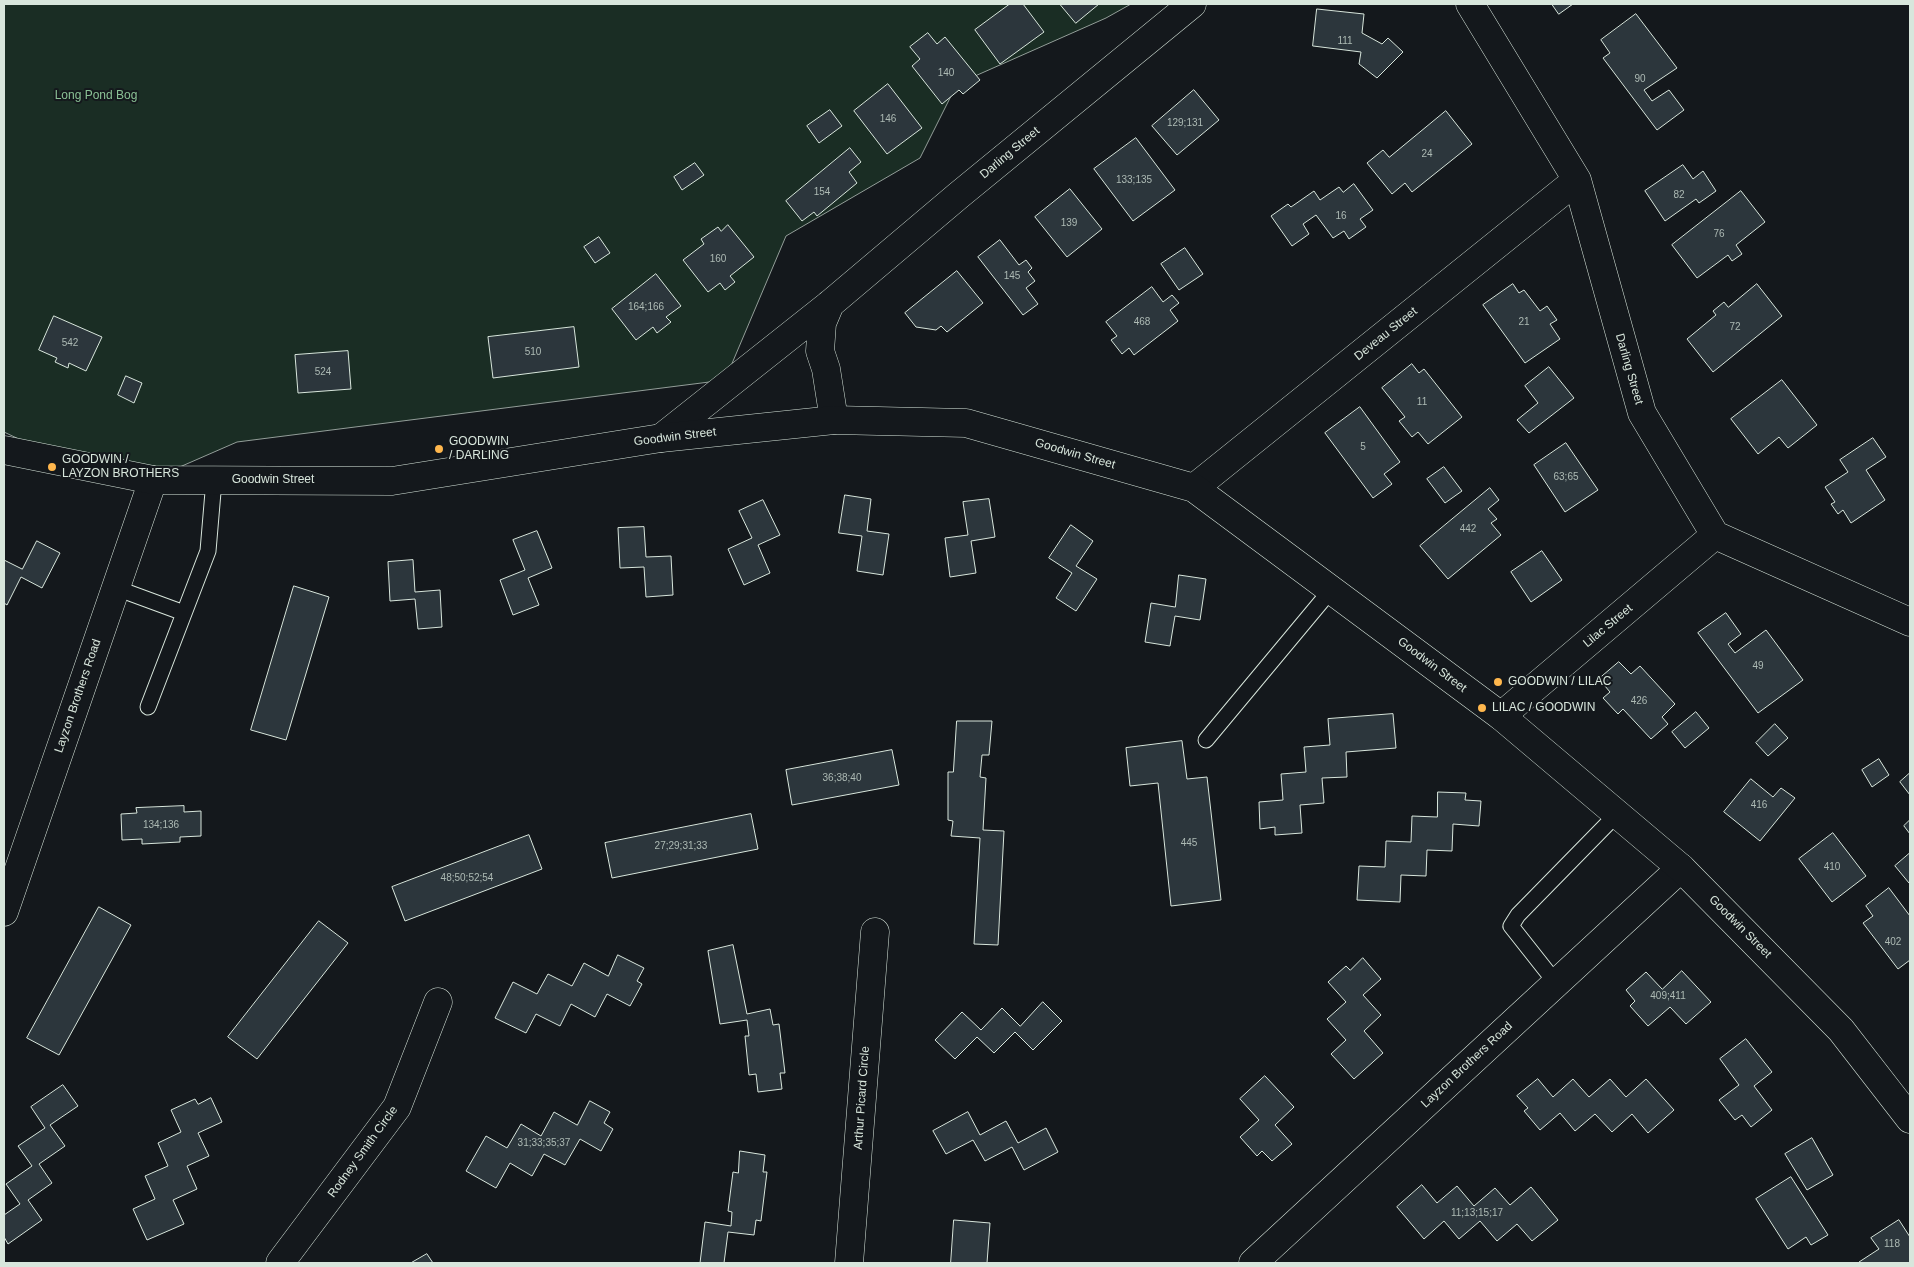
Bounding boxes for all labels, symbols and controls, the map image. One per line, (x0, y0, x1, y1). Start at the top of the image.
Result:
house number: 111 (1337, 35, 1353, 47)
house number: 140 (938, 67, 954, 79)
house number: 90 (1634, 73, 1646, 85)
park label: Long Pond Bog (55, 89, 137, 103)
house number: 146 (880, 113, 896, 125)
house number: 129;131 (1167, 117, 1203, 129)
street label: Darling Street (977, 124, 1043, 182)
house number: 24 (1421, 148, 1433, 160)
house number: 133;135 (1116, 174, 1152, 186)
house number: 154 (814, 186, 830, 198)
house number: 82 (1673, 189, 1685, 201)
house number: 16 (1335, 210, 1347, 222)
house number: 139 (1061, 217, 1077, 229)
house number: 76 (1713, 228, 1725, 240)
house number: 160 (710, 253, 726, 265)
house number: 145 (1004, 270, 1020, 282)
house number: 164;166 (628, 301, 664, 313)
street label: Deveau Street (1352, 304, 1420, 364)
house number: 468 (1134, 316, 1150, 328)
house number: 21 (1518, 316, 1530, 328)
house number: 72 (1729, 321, 1741, 333)
street label: Darling Street (1612, 332, 1646, 406)
house number: 542 (62, 337, 78, 349)
house number: 510 (525, 346, 541, 358)
house number: 524 (315, 366, 331, 378)
house number: 11 (1417, 396, 1427, 408)
street label: Goodwin Street (633, 425, 717, 449)
place label: GOODWIN / DARLING (449, 435, 509, 463)
street label: Goodwin Street (1033, 436, 1117, 472)
house number: 5 (1360, 441, 1366, 453)
marker: GOODWIN / DARLING (433, 443, 445, 455)
place label: GOODWIN / LAYZON BROTHERS (62, 453, 179, 481)
marker: GOODWIN / LAYZON BROTHERS (46, 461, 58, 473)
house number: 63;65 (1553, 471, 1579, 483)
street label: Goodwin Street (232, 473, 314, 487)
house number: 442 (1460, 523, 1476, 535)
street label: Lilac Street (1580, 601, 1636, 651)
street label: Goodwin Street (1395, 634, 1469, 696)
street label: Layzon Brothers Road (52, 637, 104, 755)
house number: 49 (1752, 660, 1764, 672)
place label: GOODWIN / LILAC (1508, 675, 1611, 689)
marker: GOODWIN / LILAC (1492, 676, 1504, 688)
house number: 426 (1631, 695, 1647, 707)
place label: LILAC / GOODWIN (1492, 701, 1595, 715)
marker: LILAC / GOODWIN (1476, 702, 1488, 714)
house number: 36;38;40 (823, 772, 861, 784)
house number: 416 (1751, 799, 1767, 811)
house number: 134;136 (143, 819, 179, 831)
house number: 445 (1181, 837, 1197, 849)
house number: 27;29;31;33 (655, 840, 707, 852)
house number: 410 (1824, 861, 1840, 873)
house number: 48;50;52;54 (441, 872, 493, 884)
street label: Goodwin Street (1706, 893, 1774, 961)
house number: 402 (1885, 936, 1901, 948)
house number: 409;411 (1650, 990, 1686, 1002)
street label: Layzon Brothers Road (1418, 1019, 1516, 1111)
street label: Arthur Picard Circle (851, 1046, 873, 1150)
street label: Rodney Smith Circle (325, 1104, 401, 1200)
house number: 31;33;35;37 (518, 1137, 570, 1149)
house number: 11;13;15;17 (1451, 1207, 1503, 1219)
house number: 118 (1884, 1238, 1900, 1250)

